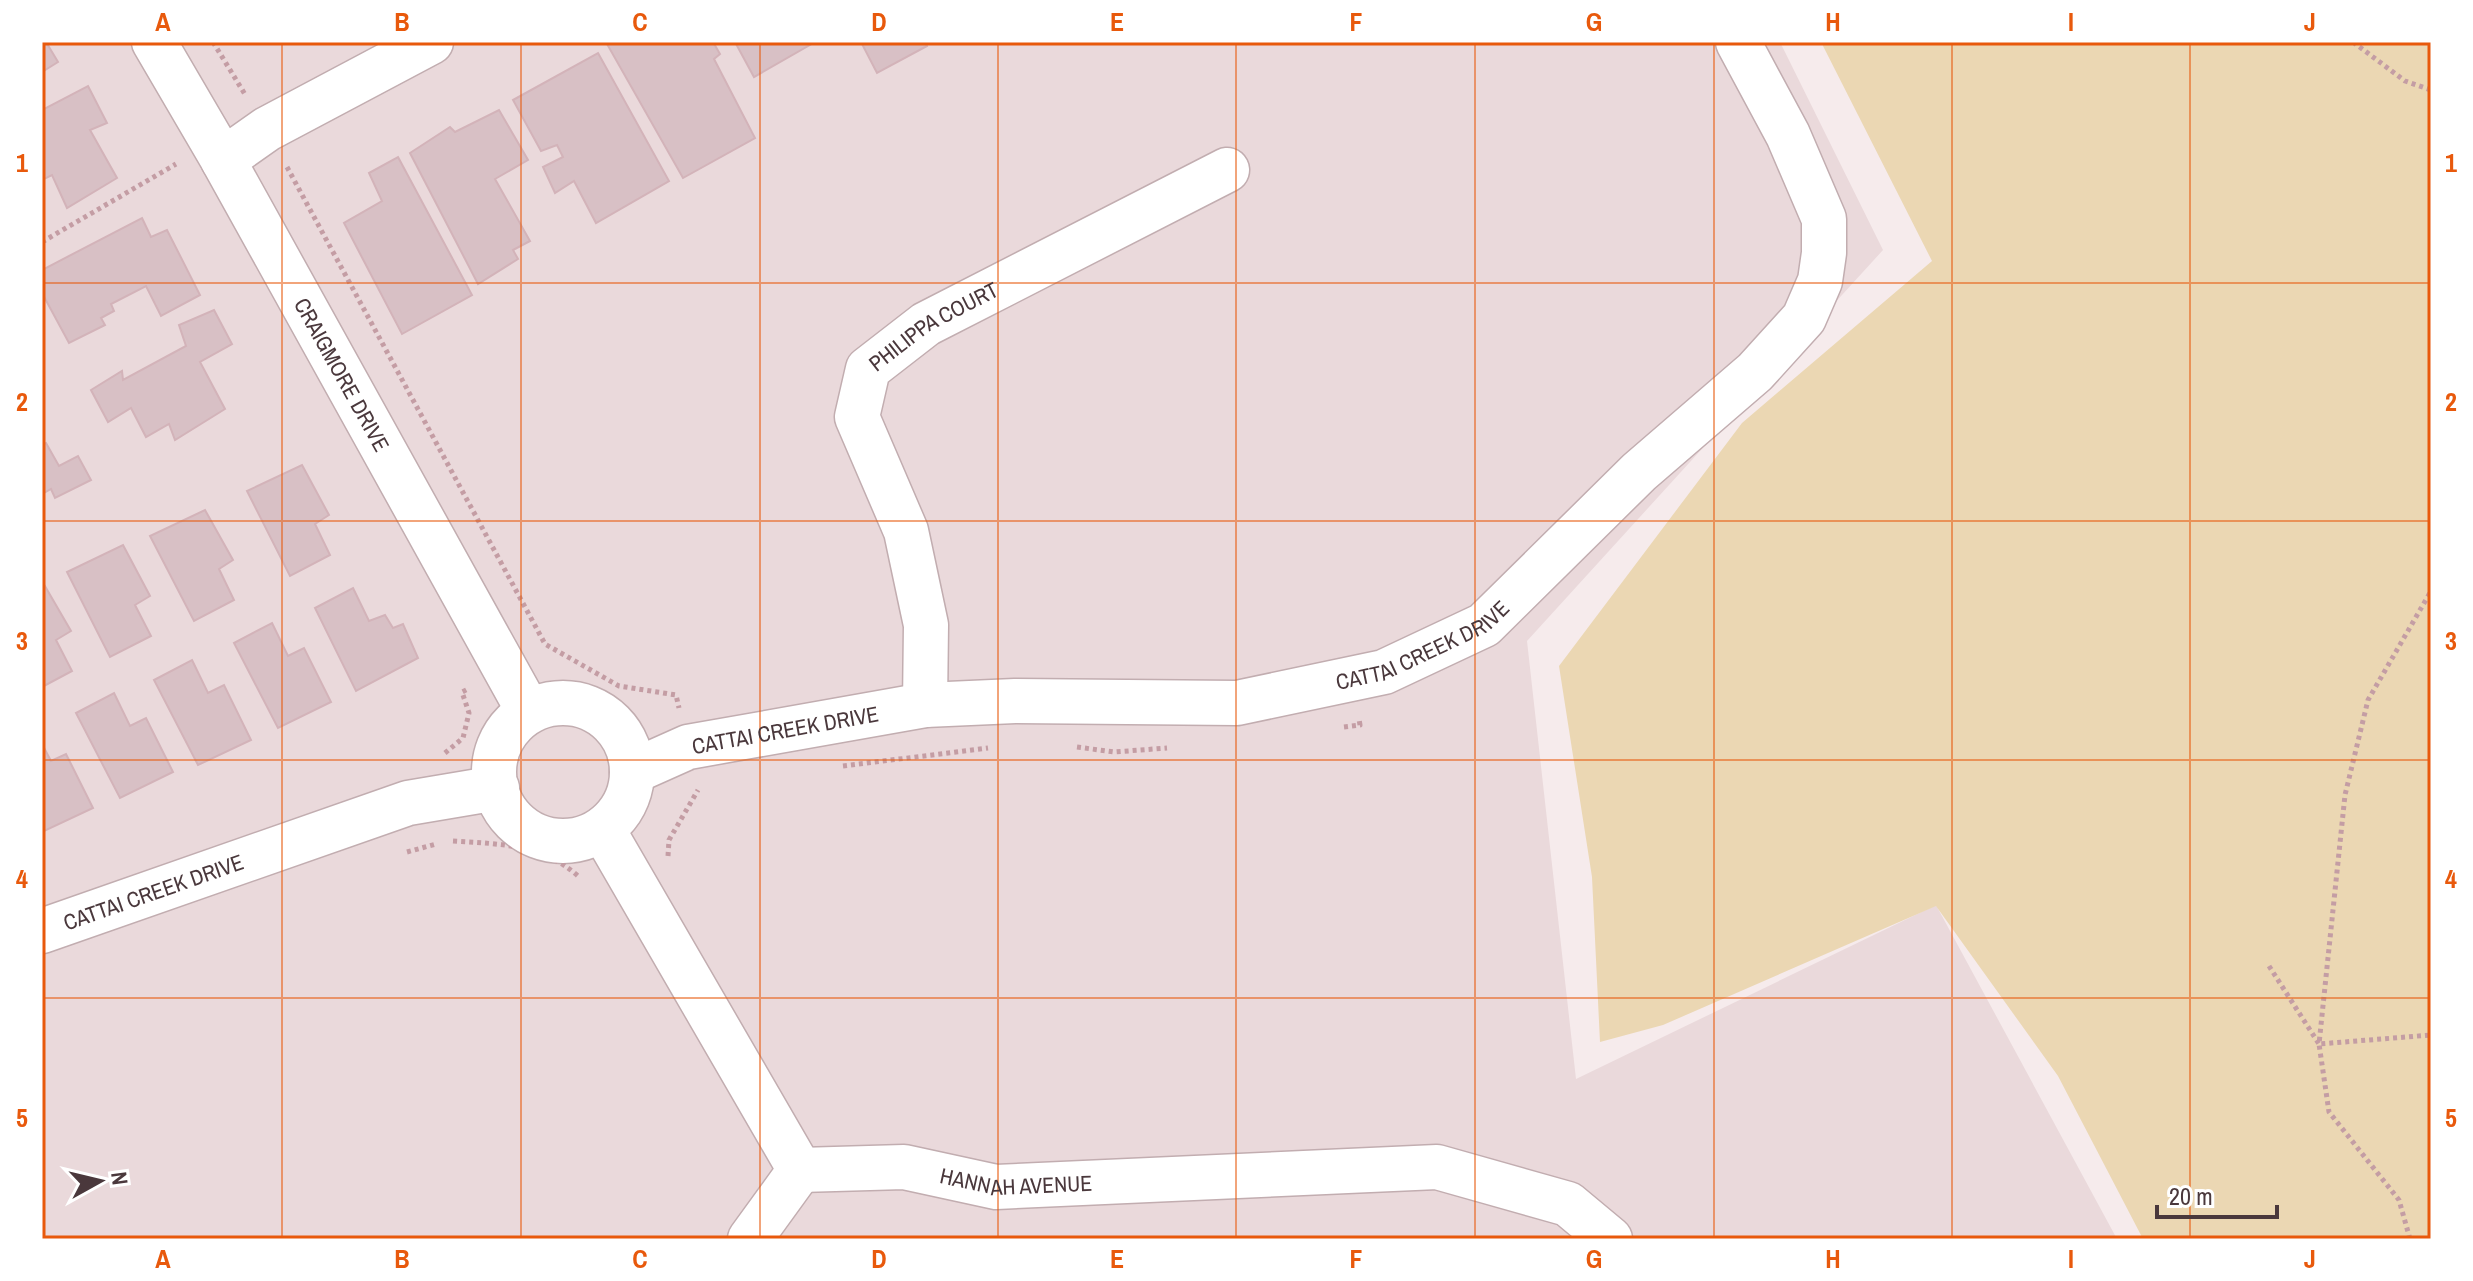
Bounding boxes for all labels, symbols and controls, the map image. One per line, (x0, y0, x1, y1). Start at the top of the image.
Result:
text: A (155, 4, 171, 39)
text: B (394, 4, 410, 39)
text: C (632, 4, 648, 39)
text: D (871, 4, 887, 39)
text: E (1110, 4, 1124, 39)
text: F (1349, 4, 1363, 39)
text: G (1586, 4, 1602, 39)
text: H (1825, 4, 1841, 39)
text: I (2068, 4, 2074, 39)
text: J (2304, 4, 2316, 39)
text: 1 (16, 145, 28, 180)
text: 1 (2445, 145, 2457, 180)
street label: PHILIPPA COURT (862, 275, 1003, 378)
street label: CRAIGMORE DRIVE (287, 292, 397, 457)
text: 2 (16, 384, 28, 419)
text: 2 (2445, 384, 2457, 419)
street label: CATTAI CREEK DRIVE (1333, 593, 1516, 697)
text: 3 (16, 623, 28, 658)
text: 3 (2445, 623, 2457, 658)
street label: CATTAI CREEK DRIVE (689, 699, 881, 761)
street label: CATTAI CREEK DRIVE (59, 847, 248, 937)
text: 4 (16, 861, 28, 896)
text: 4 (2445, 861, 2457, 896)
text: 5 (16, 1100, 28, 1135)
text: 5 (2445, 1100, 2457, 1135)
north arrow (60, 1141, 140, 1221)
street label: HANNAH AVENUE (937, 1160, 1093, 1202)
scale bar (2157, 1169, 2277, 1219)
text: N (104, 1170, 136, 1187)
text: 20 m (2169, 1180, 2213, 1212)
text: A (155, 1241, 171, 1276)
text: B (394, 1241, 410, 1276)
text: C (632, 1241, 648, 1276)
text: D (871, 1241, 887, 1276)
text: E (1110, 1241, 1124, 1276)
text: F (1349, 1241, 1363, 1276)
text: G (1586, 1241, 1602, 1276)
text: H (1825, 1241, 1841, 1276)
text: I (2068, 1241, 2074, 1276)
text: J (2304, 1241, 2316, 1276)

